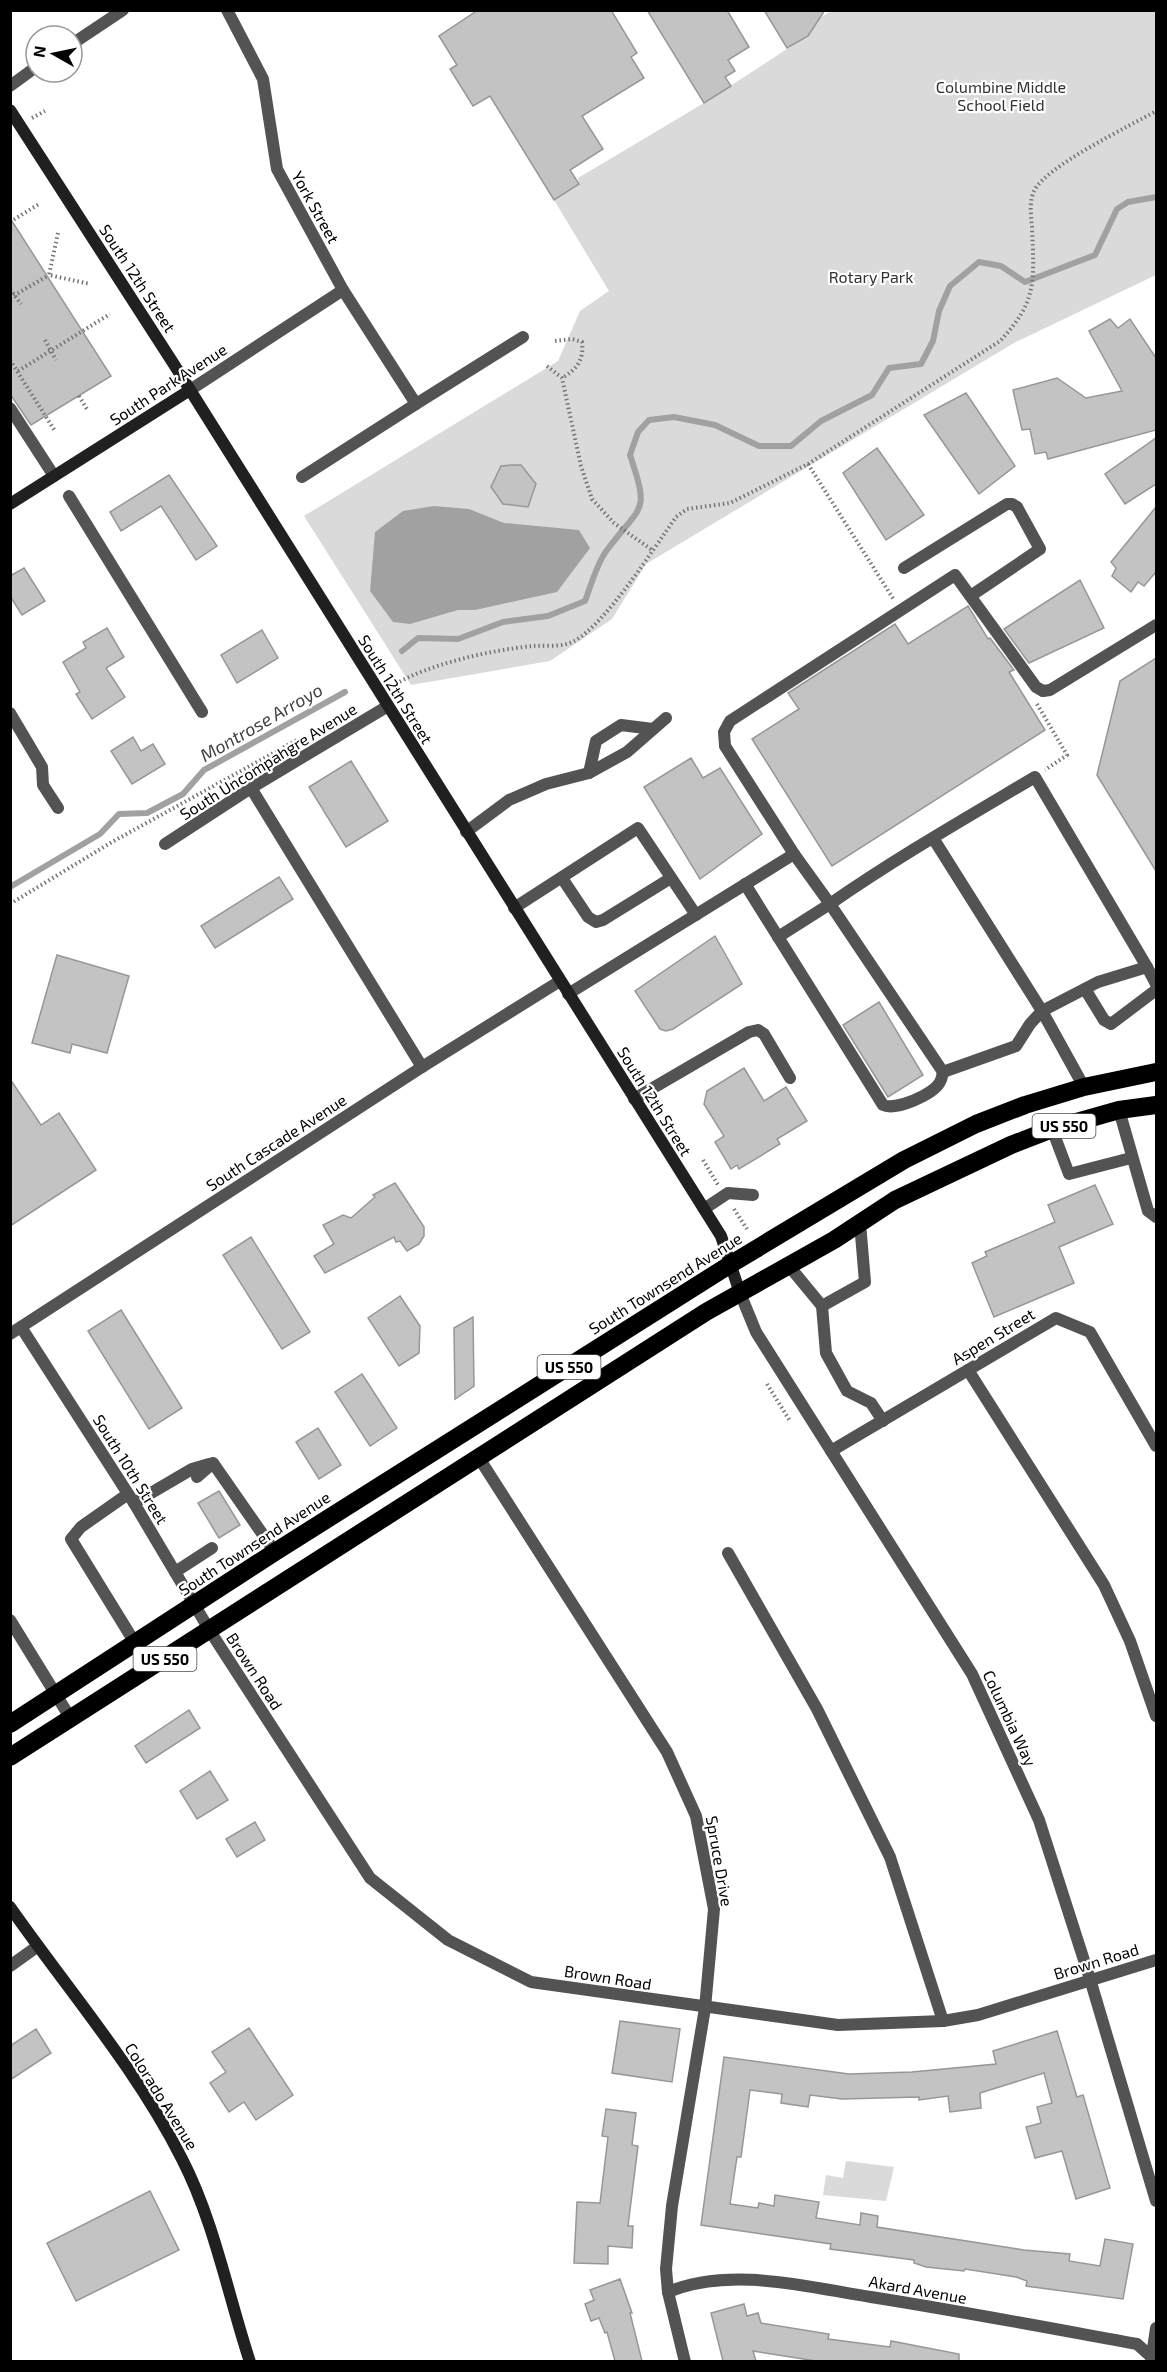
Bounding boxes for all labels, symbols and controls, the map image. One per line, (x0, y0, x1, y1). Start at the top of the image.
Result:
north arrow (24, 24, 84, 84)
text: N (28, 44, 49, 59)
park label: Columbine Middle School Field (936, 77, 1066, 114)
street label: York Street (288, 168, 344, 246)
street label: South 12th Street (96, 220, 180, 336)
park label: Rotary Park (829, 267, 913, 286)
street label: South Park Avenue (106, 339, 230, 429)
street label: South 12th Street (355, 631, 437, 747)
water label: Montrose Arroyo (196, 678, 326, 766)
street label: South Uncompahgre Avenue (176, 699, 360, 823)
street label: South 12th Street (614, 1043, 696, 1159)
street label: South Cascade Avenue (202, 1090, 350, 1194)
road number: US 550 (1032, 1114, 1096, 1138)
street label: South Townsend Avenue (585, 1228, 745, 1338)
street label: Aspen Street (948, 1304, 1038, 1368)
road number: US 550 (538, 1355, 600, 1379)
street label: South 10th Street (90, 1411, 172, 1527)
street label: South Townsend Avenue (175, 1487, 333, 1599)
street label: Brown Road (223, 1629, 287, 1713)
road number: US 550 (134, 1647, 196, 1671)
street label: Columbia Way (980, 1667, 1041, 1769)
street label: Spruce Drive (703, 1814, 737, 1908)
street label: Brown Road (1051, 1939, 1141, 1983)
street label: Brown Road (563, 1961, 653, 1993)
street label: Colorado Avenue (122, 2039, 202, 2153)
street label: Akard Avenue (868, 2271, 968, 2307)

